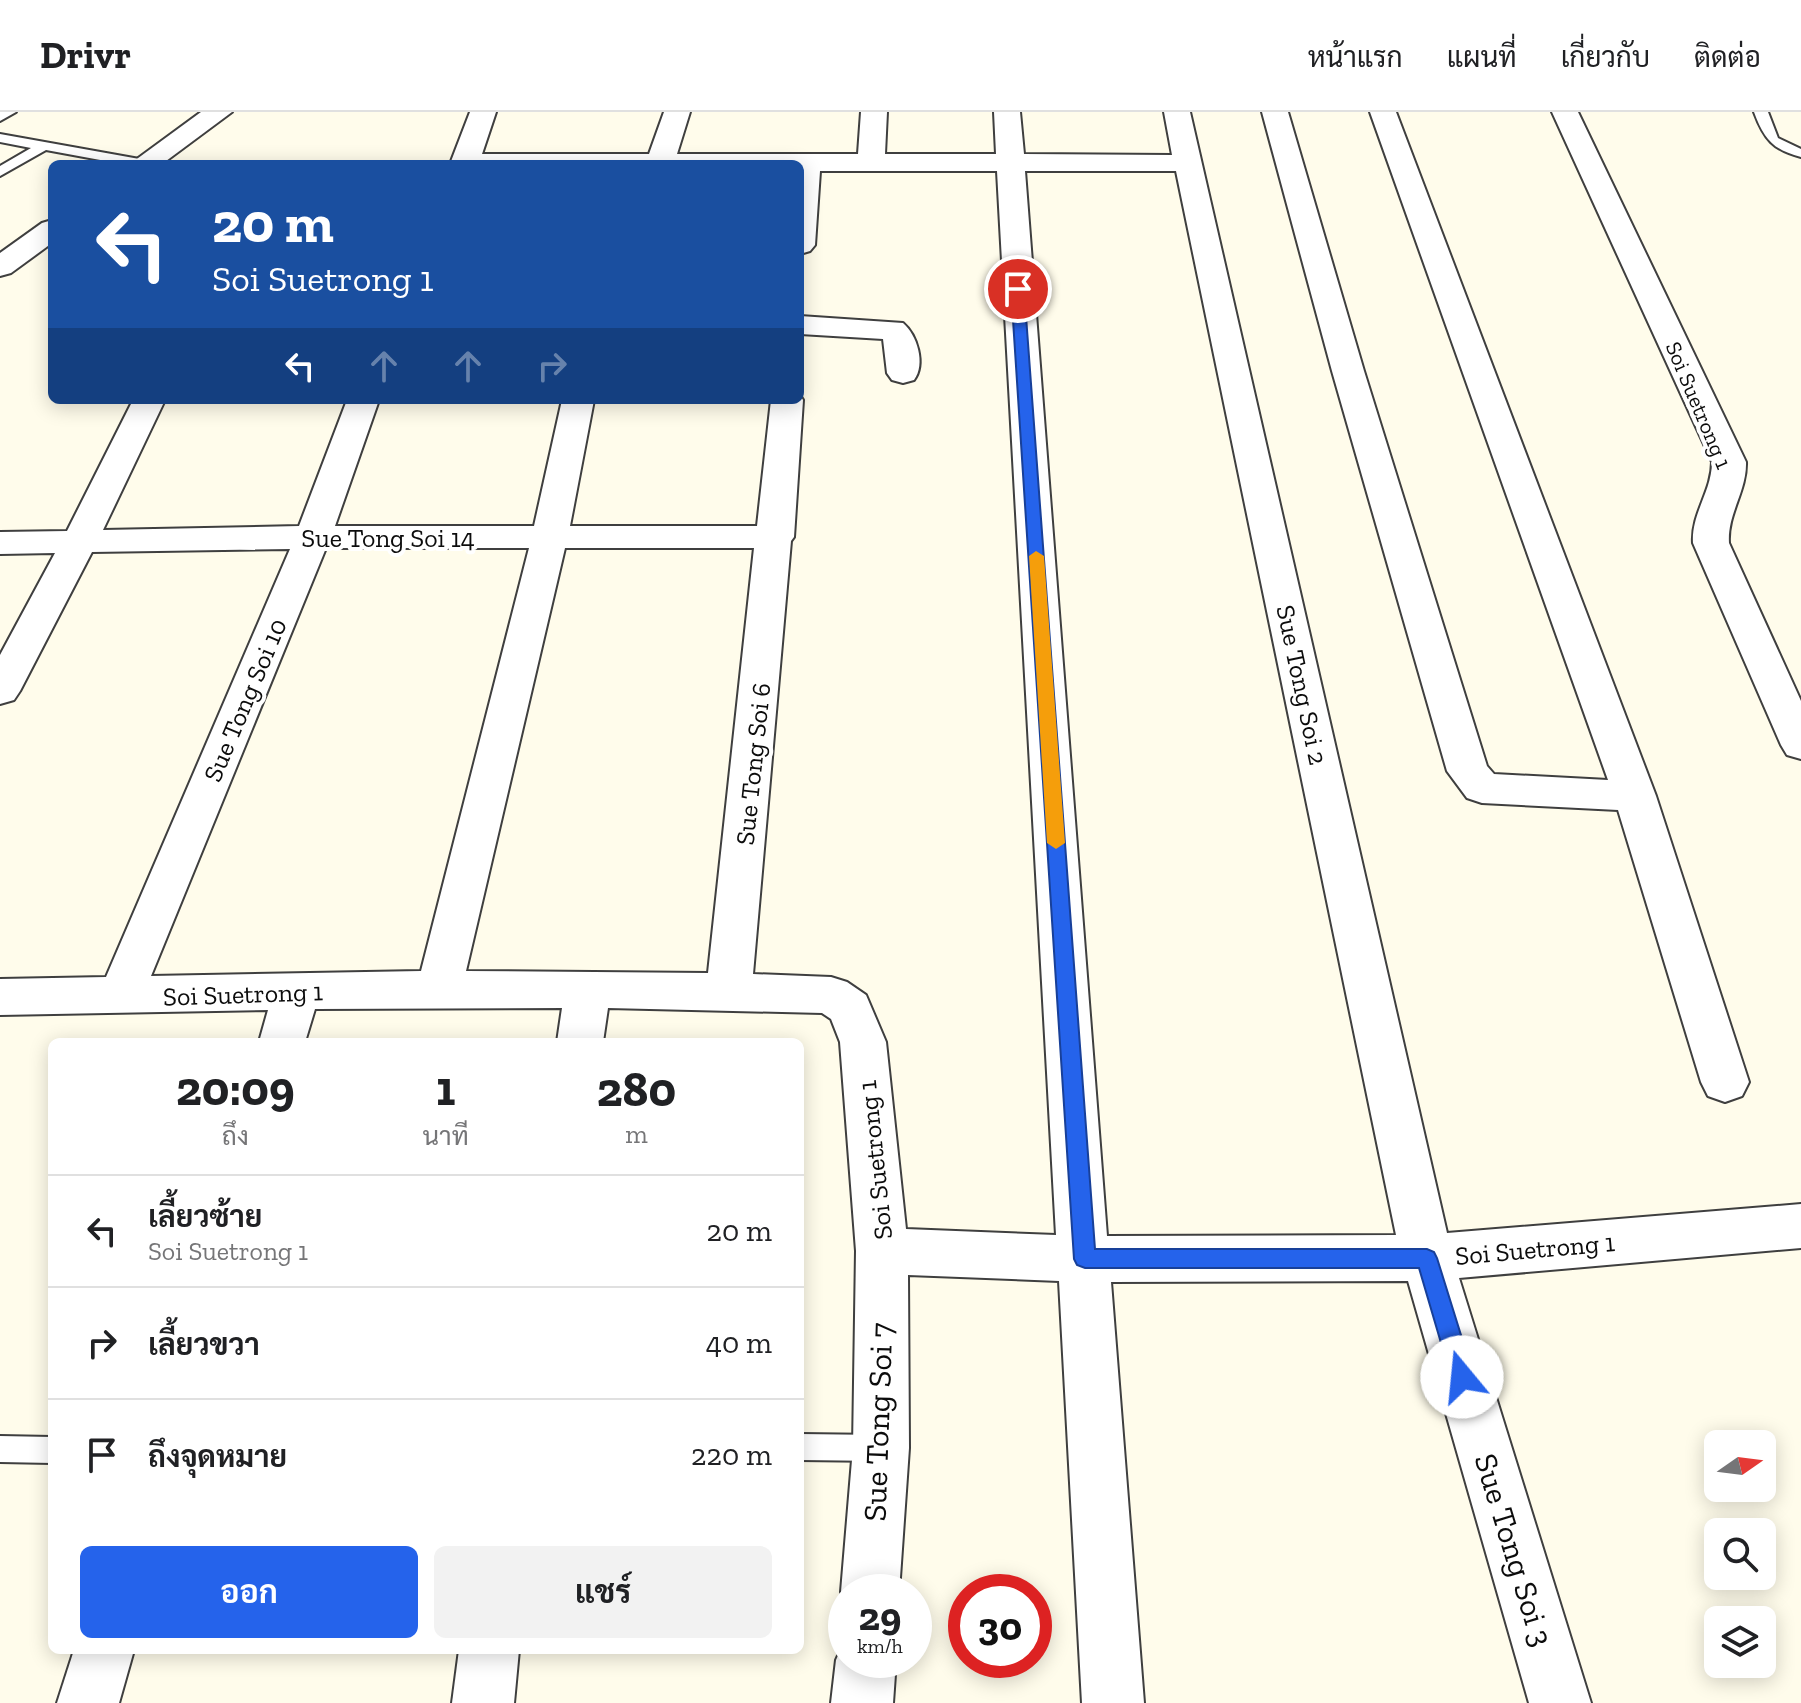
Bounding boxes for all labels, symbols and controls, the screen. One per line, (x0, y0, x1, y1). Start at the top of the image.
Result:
text: Drivr (40, 32, 131, 78)
text: หน้าแรก (1308, 41, 1403, 74)
text: แผนที่ (1447, 41, 1517, 74)
text: เกี่ยวกับ (1561, 41, 1650, 74)
text: ติดต่อ (1694, 41, 1761, 74)
text: 20 m (212, 189, 334, 256)
icon: left (80, 192, 184, 296)
pin (984, 255, 1052, 323)
text: Soi Suetrong 1 (212, 257, 434, 300)
icon: arrive (996, 267, 1040, 311)
street label: Soi Suetrong 1 (1660, 338, 1738, 473)
icon: left (278, 344, 322, 388)
icon: ahead (362, 344, 406, 388)
icon: ahead (446, 344, 490, 388)
icon: right (530, 344, 574, 388)
street label: Sue Tong Soi 14 (301, 522, 475, 554)
street label: Sue Tong Soi 2 (1269, 602, 1335, 768)
street label: Sue Tong Soi 10 (196, 614, 294, 786)
street label: Sue Tong Soi 6 (729, 681, 777, 847)
street label: Soi Suetrong 1 (162, 975, 324, 1013)
text: 20:09 (176, 1060, 295, 1117)
text: 1 (436, 1060, 455, 1117)
text: 280 (597, 1061, 676, 1118)
street label: Soi Suetrong 1 (851, 1079, 899, 1241)
text: m (625, 1118, 648, 1150)
text: ถึง (222, 1120, 249, 1152)
text: นาที (423, 1120, 469, 1152)
text: เลี้ยวซ้าย (148, 1199, 262, 1235)
icon: left (80, 1209, 124, 1253)
text: 20 m (707, 1213, 772, 1249)
street label: Soi Suetrong 1 (1454, 1226, 1616, 1272)
text: Soi Suetrong 1 (148, 1235, 308, 1267)
icon: right (80, 1321, 124, 1365)
street label: Sue Tong Soi 7 (856, 1322, 900, 1522)
text: 40 m (706, 1325, 772, 1361)
text: เลี้ยวขวา (148, 1327, 260, 1363)
position arrow (1420, 1335, 1504, 1419)
north arrow (1704, 1430, 1776, 1502)
map controls (1704, 1430, 1776, 1678)
icon: arrive (80, 1433, 124, 1477)
text: 220 m (691, 1437, 772, 1473)
text: ถึงจุดหมาย (148, 1439, 287, 1475)
street label: Sue Tong Soi 3 (1467, 1449, 1561, 1651)
button: search (1704, 1518, 1776, 1590)
button: ออก (80, 1546, 418, 1638)
button: แชร์ (434, 1546, 772, 1638)
speed limit sign: 30 (948, 1574, 1052, 1678)
text: 29 (859, 1592, 901, 1640)
button: layers (1704, 1606, 1776, 1678)
text: km/h (857, 1634, 903, 1658)

